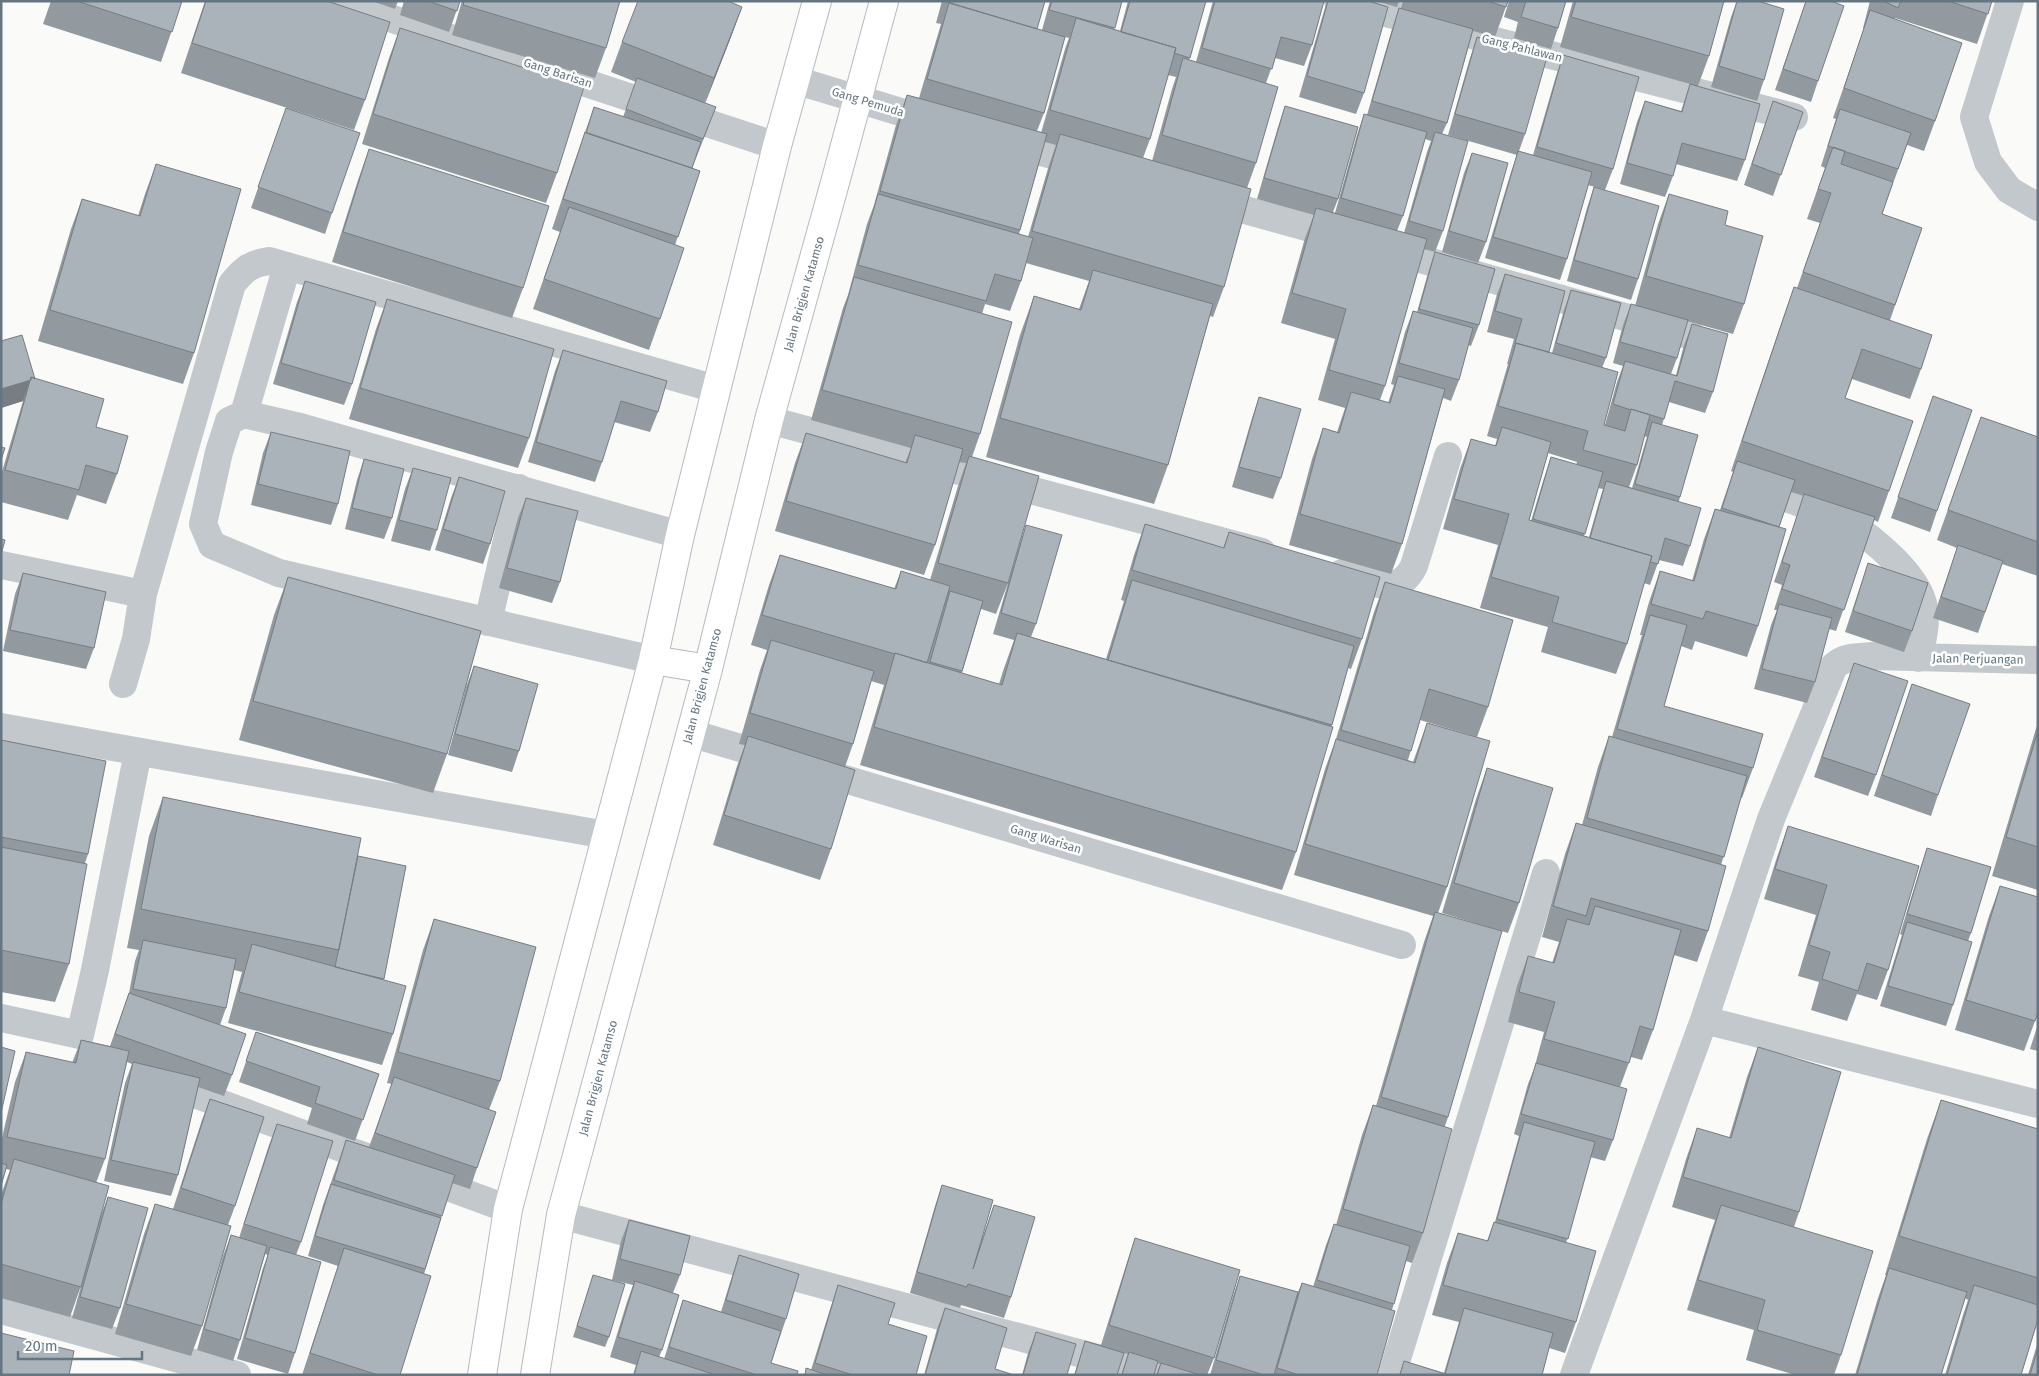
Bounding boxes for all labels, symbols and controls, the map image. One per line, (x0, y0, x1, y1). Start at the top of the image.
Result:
street label: Gang Pahlawan (1480, 31, 1564, 65)
street label: Gang Barisan (522, 55, 594, 91)
street label: Gang Pemuda (830, 84, 906, 120)
street label: Jalan Brigjen Katamso (781, 235, 827, 353)
street label: Jalan Brigjen Katamso (680, 627, 724, 745)
street label: Jalan Perjuangan (1932, 651, 2024, 667)
street label: Gang Warisan (1009, 822, 1083, 856)
street label: Jalan Brigjen Katamso (576, 1019, 620, 1137)
scale bar (18, 1328, 141, 1360)
text: 20 m (25, 1337, 58, 1355)

